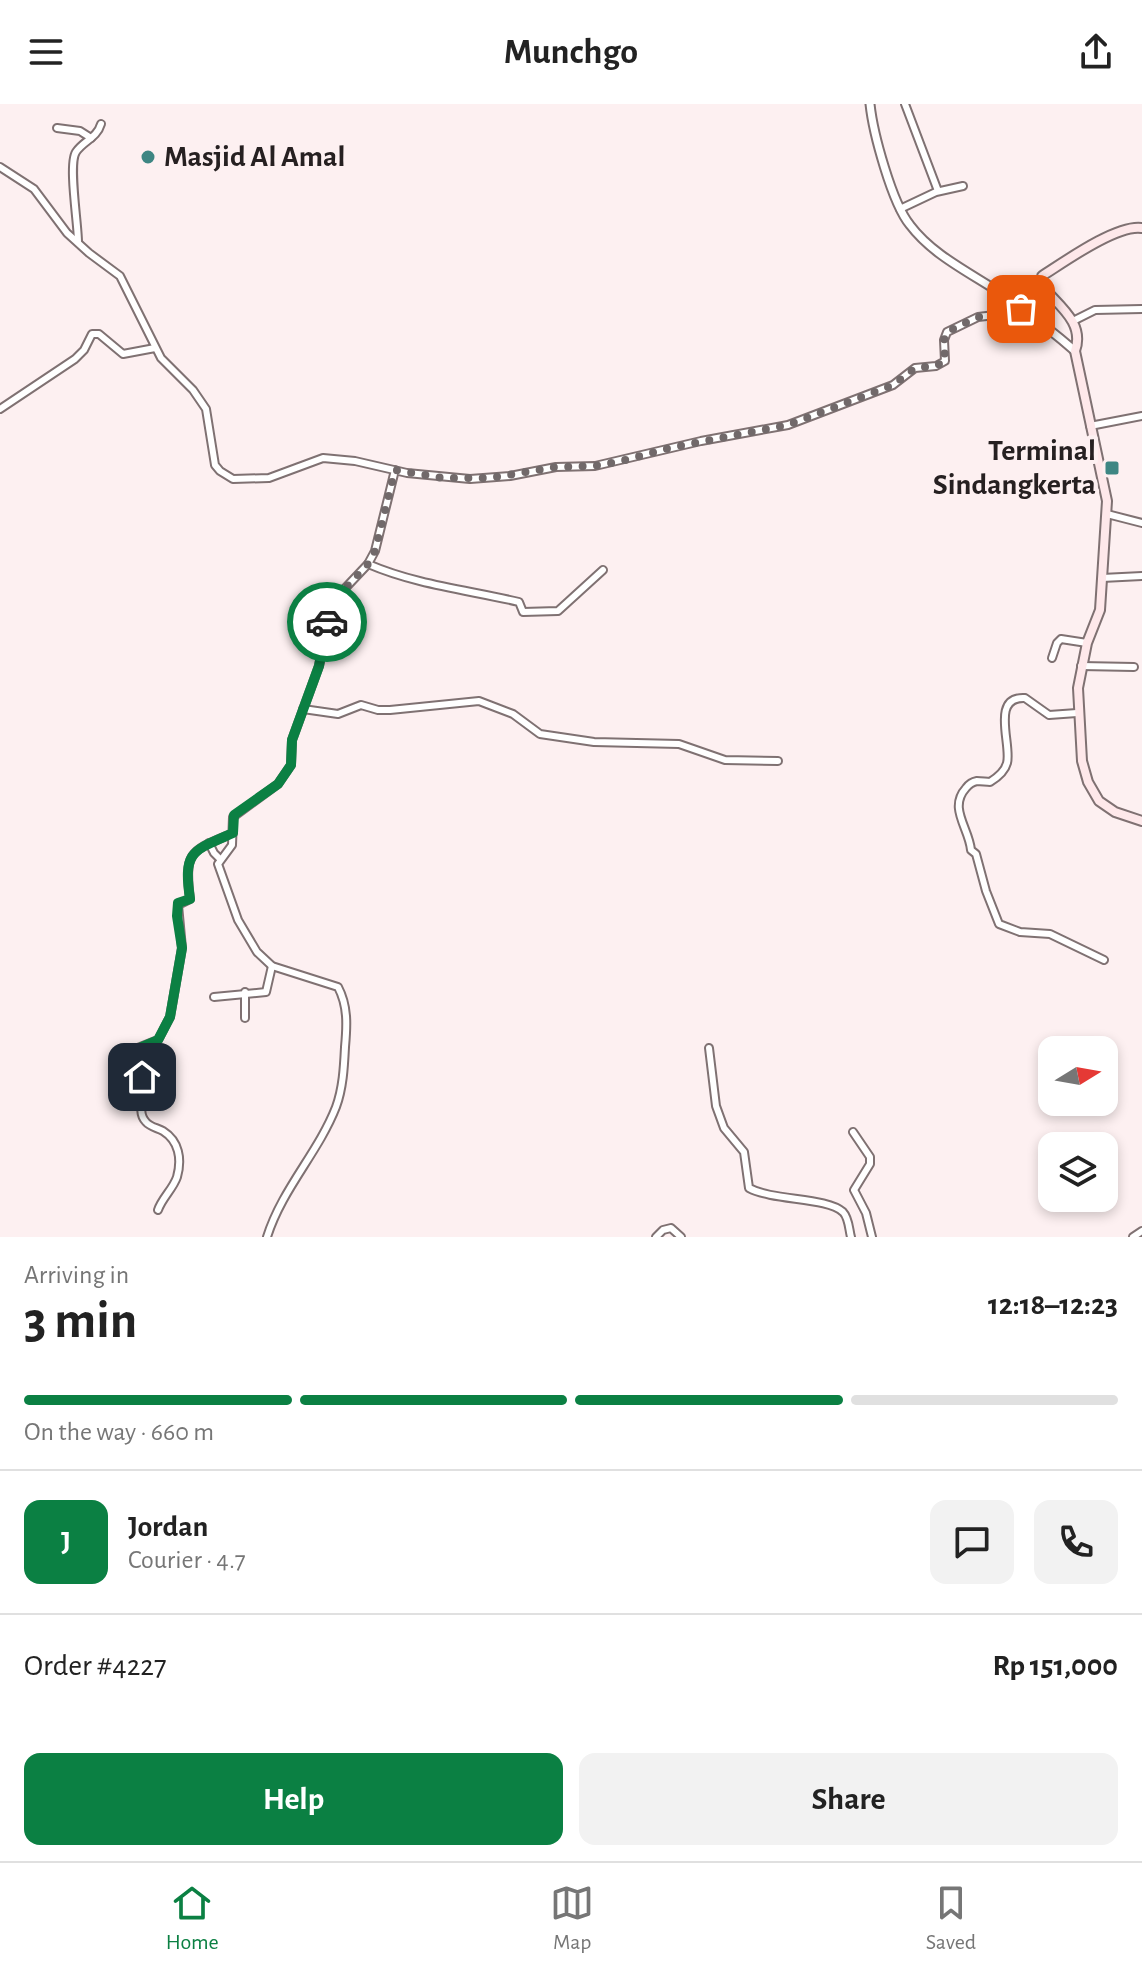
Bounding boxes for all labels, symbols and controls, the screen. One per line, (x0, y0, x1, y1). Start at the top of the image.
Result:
icon: menu (24, 30, 68, 74)
icon: share (1074, 30, 1118, 74)
text: Munchgo (504, 34, 638, 70)
place label: Masjid Al Amal (164, 142, 345, 172)
marker: Masjid Al Amal (139, 148, 157, 166)
pin (987, 275, 1055, 343)
icon: bag (999, 287, 1043, 331)
place label: Terminal Sindangkerta (933, 436, 1096, 500)
marker: Terminal Sindangkerta (1103, 459, 1121, 477)
courier (287, 582, 367, 662)
icon: car (305, 600, 349, 644)
north arrow (1038, 1036, 1118, 1116)
map controls (1038, 1036, 1118, 1212)
pin (108, 1043, 176, 1111)
icon: home (120, 1055, 164, 1099)
button: layers (1038, 1132, 1118, 1212)
text: Arriving in (24, 1262, 129, 1288)
text: 12:18–12:23 (988, 1290, 1118, 1320)
text: 3 min (24, 1295, 137, 1347)
text: On the way · 660 m (24, 1419, 214, 1445)
button: chat (930, 1500, 1014, 1584)
button: phone (1034, 1500, 1118, 1584)
text: Jordan (128, 1512, 208, 1542)
text: J (61, 1527, 71, 1557)
text: Courier · 4.7 (128, 1547, 246, 1573)
text: Order #4227 (24, 1651, 166, 1681)
text: Rp 151,000 (993, 1651, 1118, 1681)
button: Help (24, 1753, 563, 1845)
button: Share (579, 1753, 1118, 1845)
tab: Home (166, 1881, 219, 1955)
tab: Map (550, 1881, 594, 1955)
tab: Saved (926, 1881, 976, 1955)

